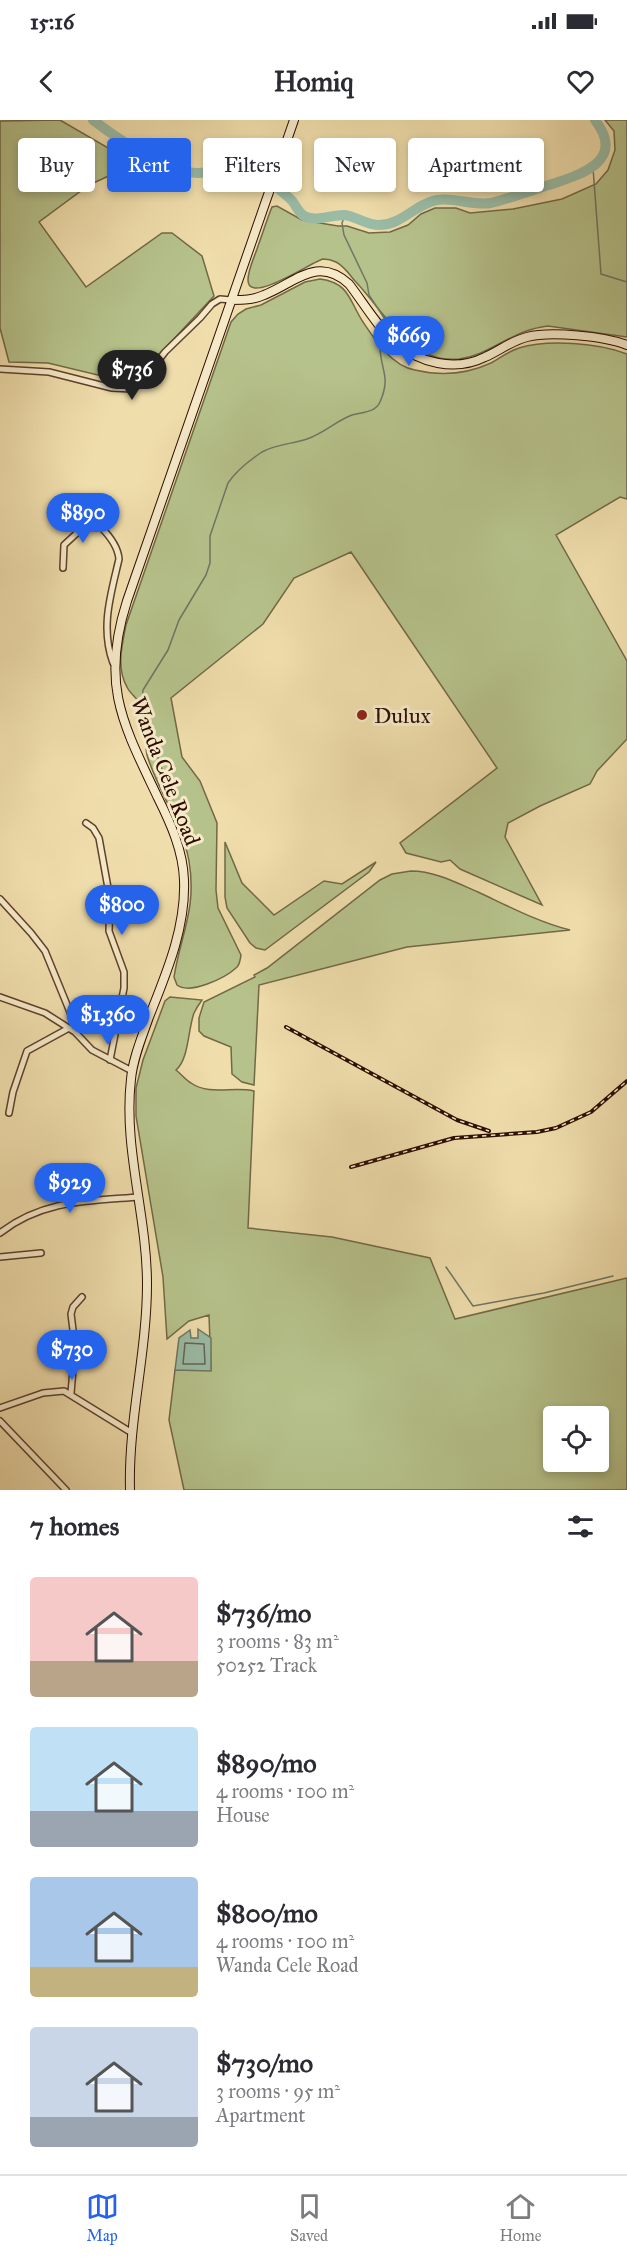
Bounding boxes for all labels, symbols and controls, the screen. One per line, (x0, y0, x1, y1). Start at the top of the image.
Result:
text: 15:16 (30, 8, 74, 35)
icon: back (30, 65, 63, 98)
text: Homiq (274, 65, 353, 98)
icon: heart (564, 65, 597, 98)
chip: Buy (18, 138, 95, 192)
chip: Rent (107, 138, 191, 192)
chip: Filters (203, 138, 302, 192)
chip: New (314, 138, 396, 192)
chip: Apartment (408, 138, 544, 192)
pin: $669 (373, 316, 445, 367)
text: $669 (387, 323, 431, 347)
pin: $736 (96, 350, 168, 401)
text: $736 (112, 357, 152, 381)
pin: $890 (47, 493, 119, 544)
text: $890 (60, 500, 106, 524)
street label: Wanda Cele Road (125, 693, 206, 849)
place label: Dulux (374, 702, 431, 729)
marker: Dulux (355, 708, 369, 722)
pin: $800 (86, 885, 158, 936)
text: $800 (99, 892, 145, 916)
pin: $1,360 (59, 995, 157, 1046)
text: $1,360 (81, 1002, 135, 1026)
pin: $929 (34, 1163, 106, 1214)
text: $929 (48, 1170, 92, 1194)
pin: $730 (36, 1330, 108, 1381)
text: $730 (51, 1337, 93, 1361)
map controls (543, 1406, 609, 1472)
button: locate (543, 1406, 609, 1472)
text: 7 homes (30, 1510, 119, 1542)
icon: filters (564, 1510, 597, 1543)
text: $736/mo (216, 1597, 311, 1629)
icon: home (78, 1601, 150, 1673)
text: 3 rooms · 83 m² (216, 1629, 339, 1653)
text: 50252 Track (216, 1653, 317, 1677)
text: $890/mo (216, 1747, 317, 1779)
icon: home (78, 1751, 150, 1823)
text: 4 rooms · 100 m² (216, 1779, 354, 1803)
text: House (216, 1803, 270, 1827)
text: $800/mo (216, 1897, 318, 1929)
icon: home (78, 1901, 150, 1973)
text: 4 rooms · 100 m² (216, 1929, 354, 1953)
text: Wanda Cele Road (216, 1953, 359, 1977)
text: $730/mo (216, 2047, 313, 2079)
icon: home (78, 2051, 150, 2123)
text: 3 rooms · 95 m² (216, 2079, 340, 2103)
text: Apartment (216, 2103, 305, 2127)
tab: Map (86, 2190, 119, 2245)
tab: Saved (290, 2190, 328, 2245)
tab: Home (499, 2190, 541, 2245)

